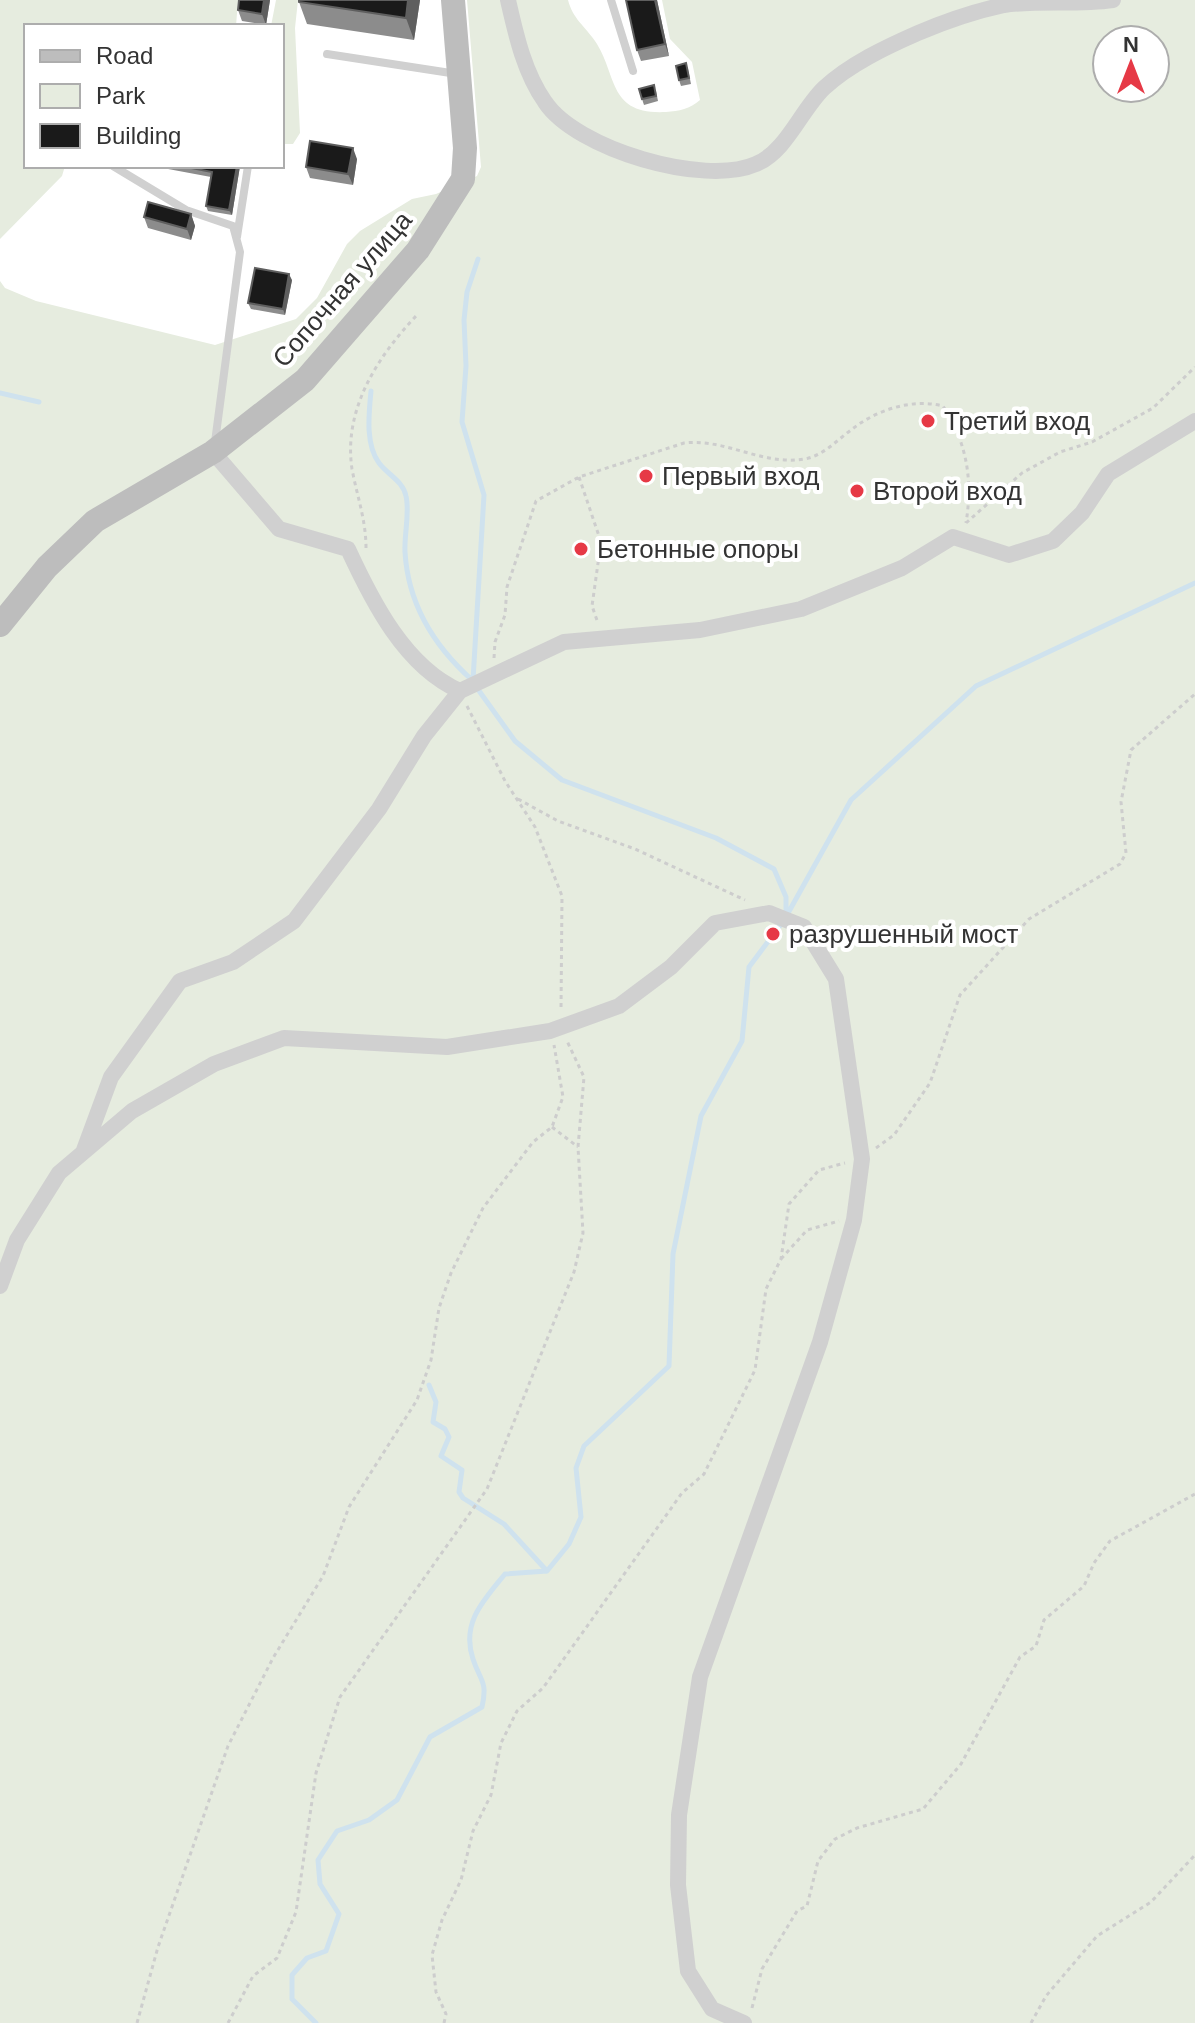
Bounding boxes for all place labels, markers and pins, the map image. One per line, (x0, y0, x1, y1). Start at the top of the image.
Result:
place label: Третий вход (944, 406, 1090, 436)
marker: Третий вход (919, 412, 937, 430)
place label: Первый вход (662, 461, 819, 491)
marker: Первый вход (637, 467, 655, 485)
place label: Второй вход (873, 476, 1022, 506)
marker: Второй вход (848, 482, 866, 500)
place label: Бетонные опоры (597, 534, 799, 564)
marker: Бетонные опоры (572, 540, 590, 558)
place label: разрушенный мост (789, 919, 1019, 949)
marker: разрушенный мост (764, 925, 782, 943)

